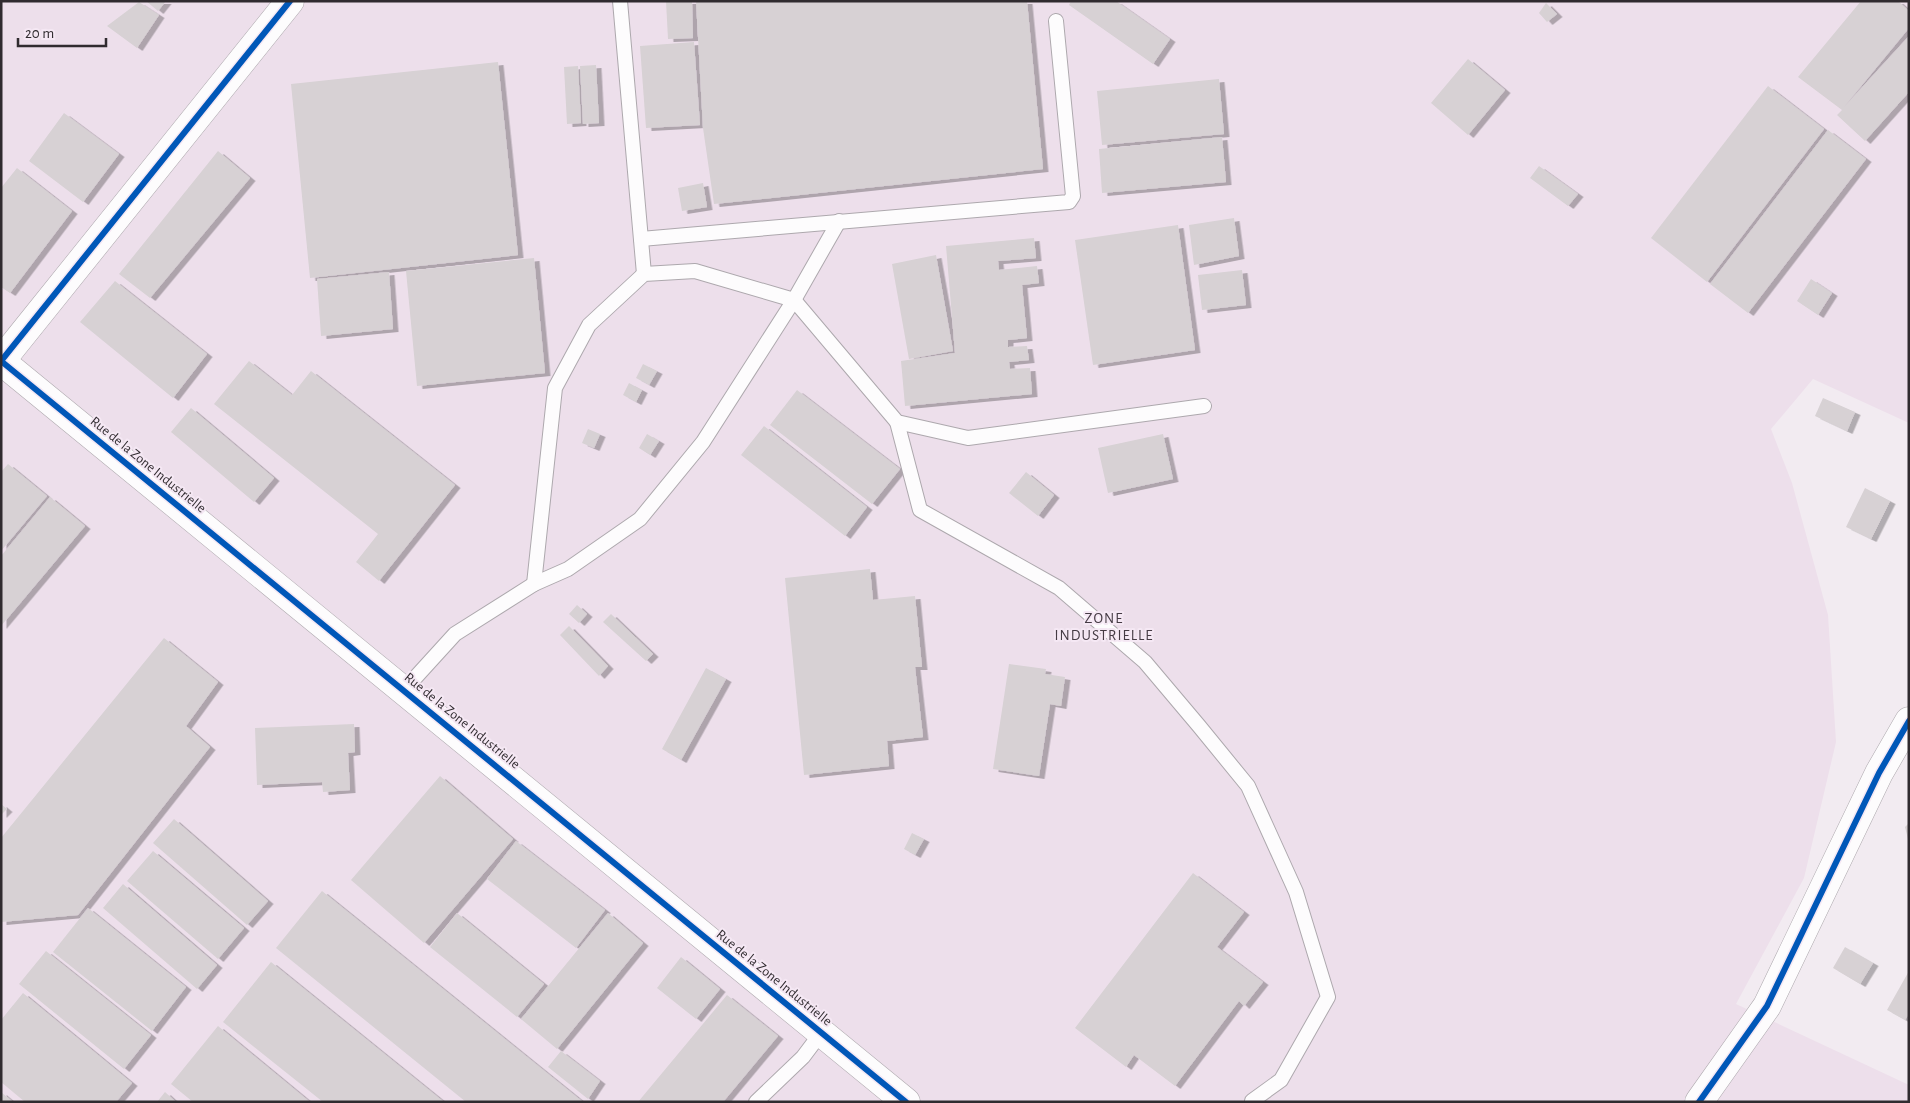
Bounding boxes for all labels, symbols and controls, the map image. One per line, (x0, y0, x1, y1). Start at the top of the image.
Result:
scale bar (18, 15, 105, 47)
text: 20 m (25, 26, 54, 41)
street label: Rue de la Zone Industrielle (88, 414, 208, 516)
district label: ZONE INDUSTRIELLE (1055, 611, 1153, 643)
street label: Rue de la Zone Industrielle (402, 670, 522, 772)
street label: Rue de la Zone Industrielle (714, 927, 834, 1029)

